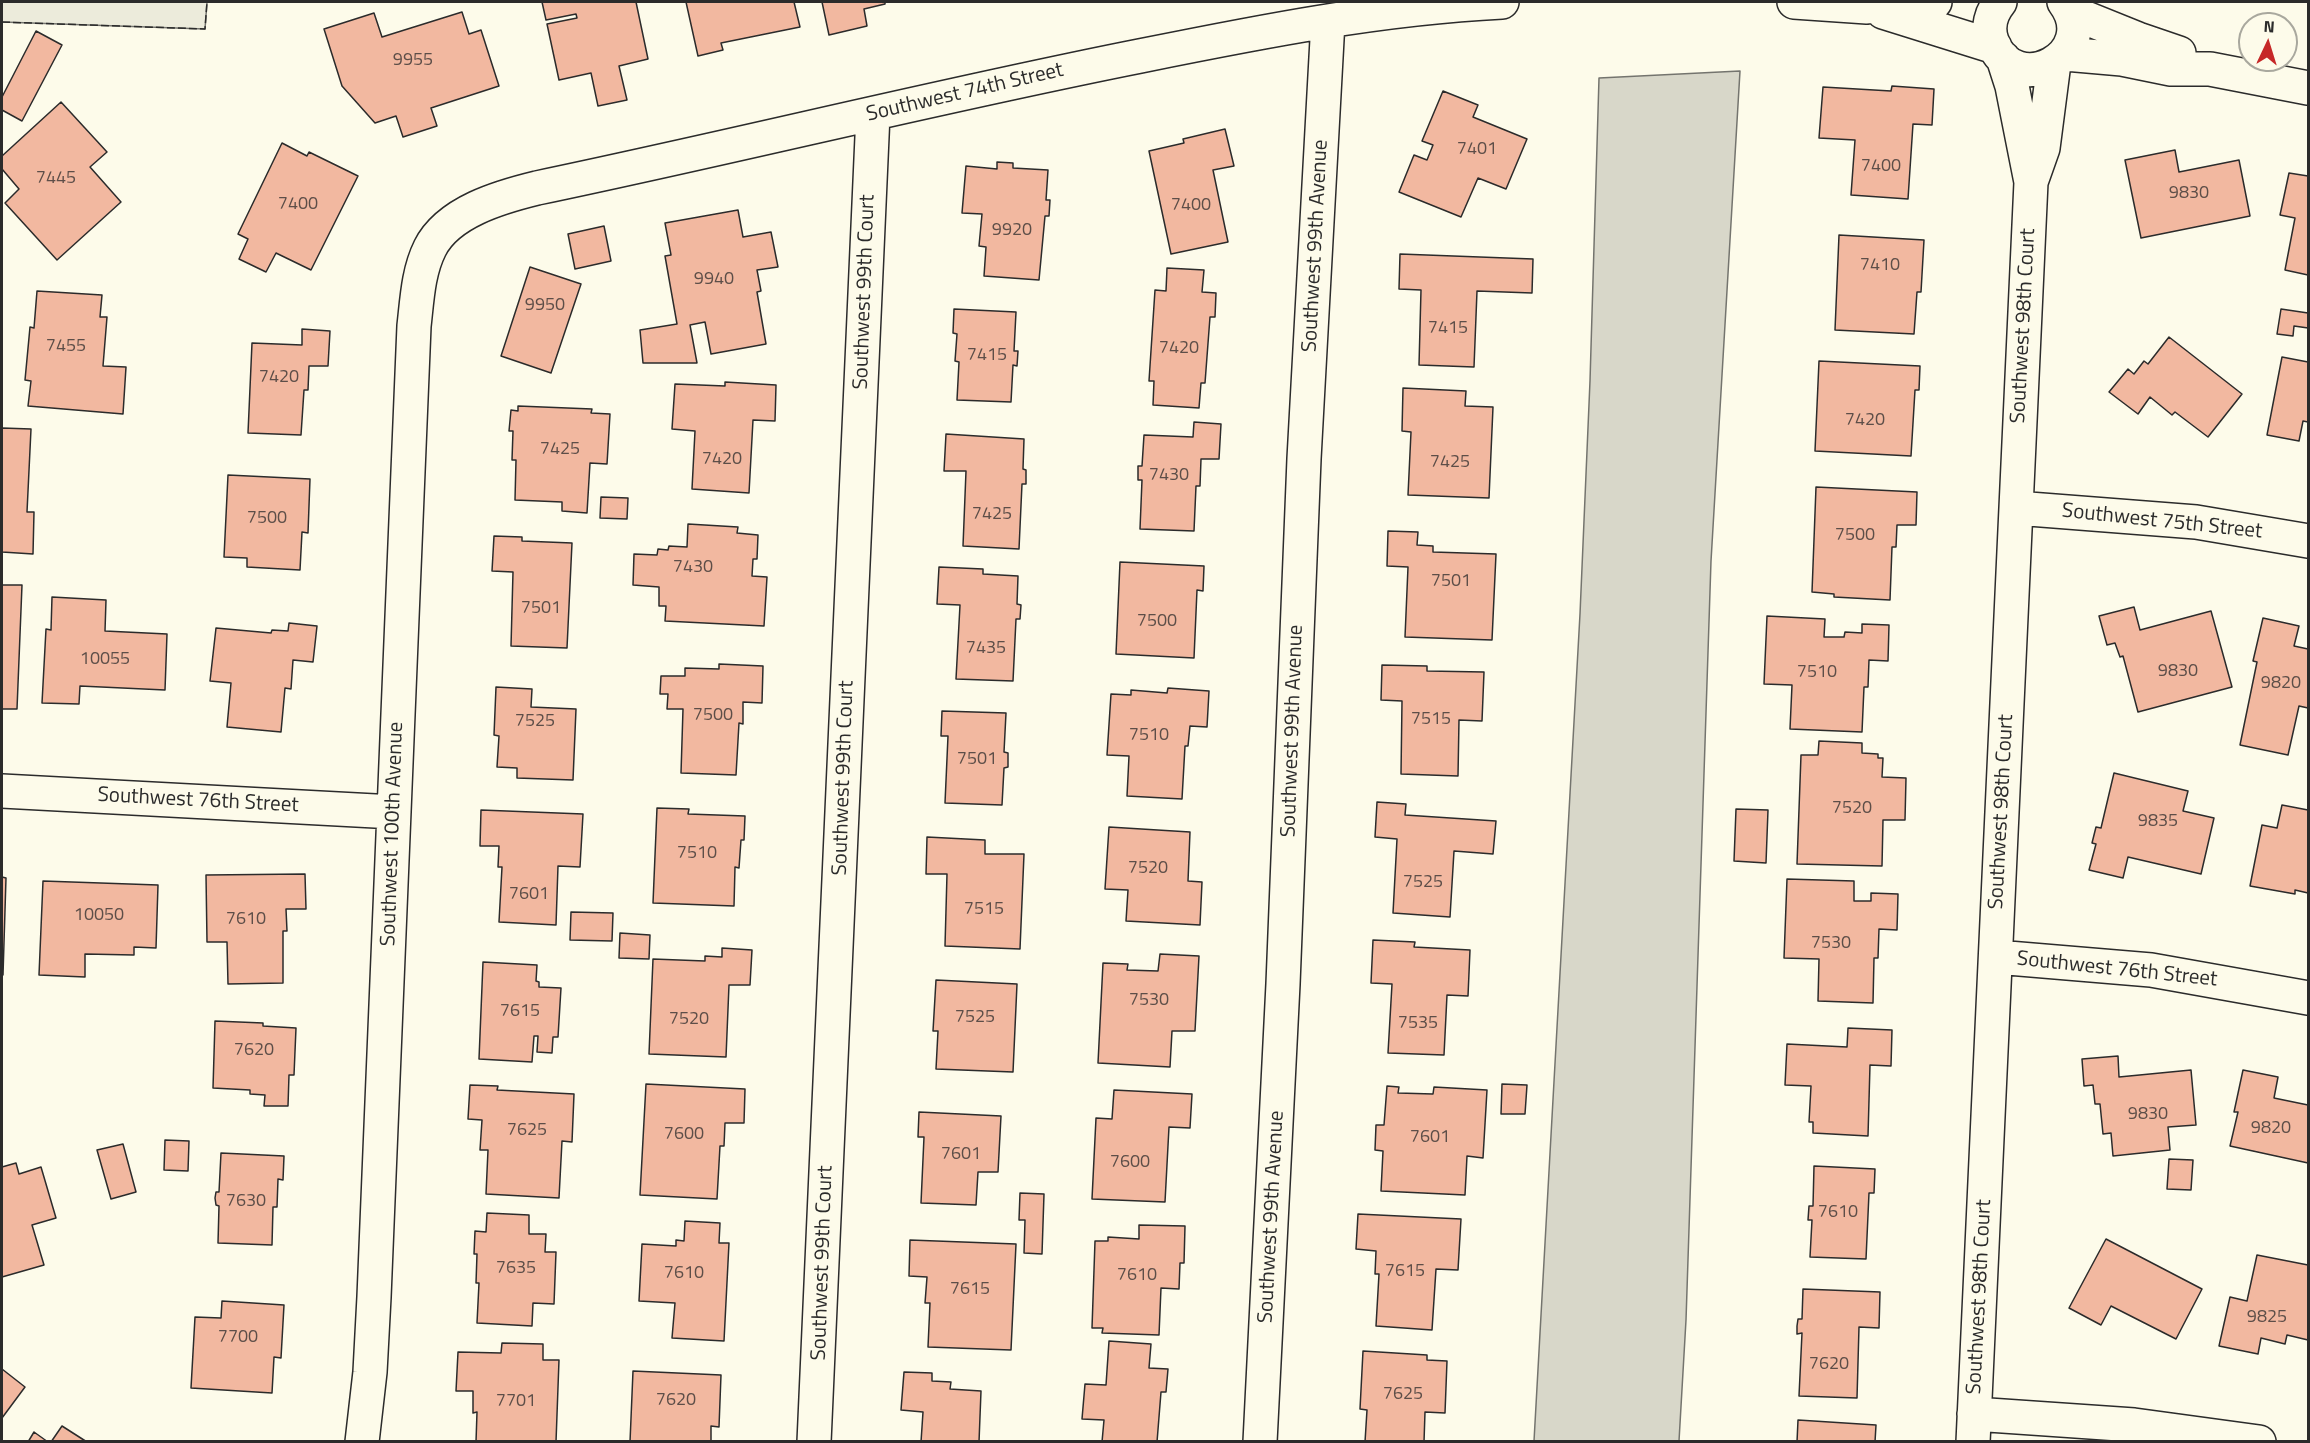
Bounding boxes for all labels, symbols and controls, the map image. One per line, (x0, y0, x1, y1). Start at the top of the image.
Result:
north arrow (2238, 12, 2298, 72)
text: N (2263, 14, 2275, 38)
house number: 9955 (393, 50, 433, 72)
street label: Southwest 74th Street (864, 58, 1066, 128)
street label: Southwest 99th Avenue (1298, 139, 1334, 353)
house number: 7401 (1457, 139, 1497, 161)
house number: 7400 (1861, 156, 1901, 178)
house number: 7445 (36, 168, 76, 190)
house number: 9830 (2169, 183, 2209, 205)
house number: 7400 (278, 194, 318, 216)
street label: Southwest 99th Court (849, 194, 881, 390)
house number: 7400 (1171, 195, 1211, 217)
house number: 9920 (992, 220, 1032, 242)
street label: Southwest 98th Court (2006, 228, 2042, 424)
house number: 7410 (1860, 255, 1900, 277)
house number: 9940 (694, 269, 734, 291)
house number: 9950 (525, 295, 565, 317)
house number: 7415 (1428, 318, 1468, 340)
house number: 7455 (46, 336, 86, 358)
house number: 7420 (1159, 338, 1199, 360)
house number: 7415 (967, 345, 1007, 367)
house number: 7420 (259, 367, 299, 389)
house number: 7420 (1845, 410, 1885, 432)
house number: 7425 (540, 439, 580, 461)
house number: 7420 (702, 449, 742, 471)
house number: 7425 (1430, 452, 1470, 474)
house number: 7430 (1149, 465, 1189, 487)
street label: Southwest 75th Street (2061, 499, 2263, 545)
house number: 7425 (972, 504, 1012, 526)
house number: 7500 (247, 508, 287, 530)
house number: 7500 (1835, 525, 1875, 547)
house number: 7430 (673, 557, 713, 579)
house number: 7501 (1431, 571, 1471, 593)
house number: 7501 (521, 598, 561, 620)
house number: 7500 (1137, 611, 1177, 633)
street label: Southwest 99th Avenue (1277, 624, 1309, 838)
house number: 7435 (966, 638, 1006, 660)
house number: 10055 (80, 649, 130, 671)
house number: 9830 (2158, 661, 2198, 683)
house number: 7510 (1797, 662, 1837, 684)
house number: 9820 (2261, 673, 2301, 695)
street label: Southwest 99th Court (828, 680, 860, 876)
house number: 7500 (693, 705, 733, 727)
house number: 7515 (1411, 709, 1451, 731)
house number: 7525 (515, 711, 555, 733)
street label: Southwest 98th Court (1984, 714, 2020, 910)
street label: Southwest 100th Avenue (376, 721, 410, 947)
house number: 7510 (1129, 725, 1169, 747)
house number: 7501 (957, 749, 997, 771)
street label: Southwest 76th Street (97, 783, 299, 819)
house number: 7520 (1832, 798, 1872, 820)
house number: 9835 (2138, 811, 2178, 833)
house number: 7510 (677, 843, 717, 865)
house number: 7520 (1128, 858, 1168, 880)
house number: 7525 (1403, 872, 1443, 894)
house number: 7601 (509, 884, 549, 906)
house number: 7515 (964, 899, 1004, 921)
house number: 10050 (74, 905, 124, 927)
house number: 7610 (226, 909, 266, 931)
house number: 7530 (1811, 933, 1851, 955)
street label: Southwest 76th Street (2016, 947, 2218, 993)
house number: 7530 (1129, 990, 1169, 1012)
house number: 7615 (500, 1001, 540, 1023)
house number: 7525 (955, 1007, 995, 1029)
house number: 7520 (669, 1009, 709, 1031)
house number: 7535 (1398, 1013, 1438, 1035)
house number: 7620 (234, 1040, 274, 1062)
house number: 9830 (2128, 1104, 2168, 1126)
street label: Southwest 99th Avenue (1254, 1110, 1290, 1324)
house number: 9820 (2251, 1118, 2291, 1140)
house number: 7625 (507, 1120, 547, 1142)
house number: 7600 (664, 1124, 704, 1146)
house number: 7601 (1410, 1127, 1450, 1149)
house number: 7601 (941, 1144, 981, 1166)
house number: 7600 (1110, 1152, 1150, 1174)
street label: Southwest 99th Court (807, 1165, 839, 1361)
house number: 7630 (226, 1191, 266, 1213)
street label: Southwest 98th Court (1962, 1199, 1998, 1395)
house number: 7610 (1818, 1202, 1858, 1224)
house number: 7635 (496, 1258, 536, 1280)
house number: 7615 (1385, 1261, 1425, 1283)
house number: 7610 (664, 1263, 704, 1285)
house number: 7610 (1117, 1265, 1157, 1287)
house number: 7615 (950, 1279, 990, 1301)
house number: 9825 (2247, 1307, 2287, 1329)
house number: 7700 (218, 1327, 258, 1349)
house number: 7620 (1809, 1354, 1849, 1376)
house number: 7625 (1383, 1384, 1423, 1406)
house number: 7620 (656, 1390, 696, 1412)
house number: 7701 (496, 1391, 536, 1413)

